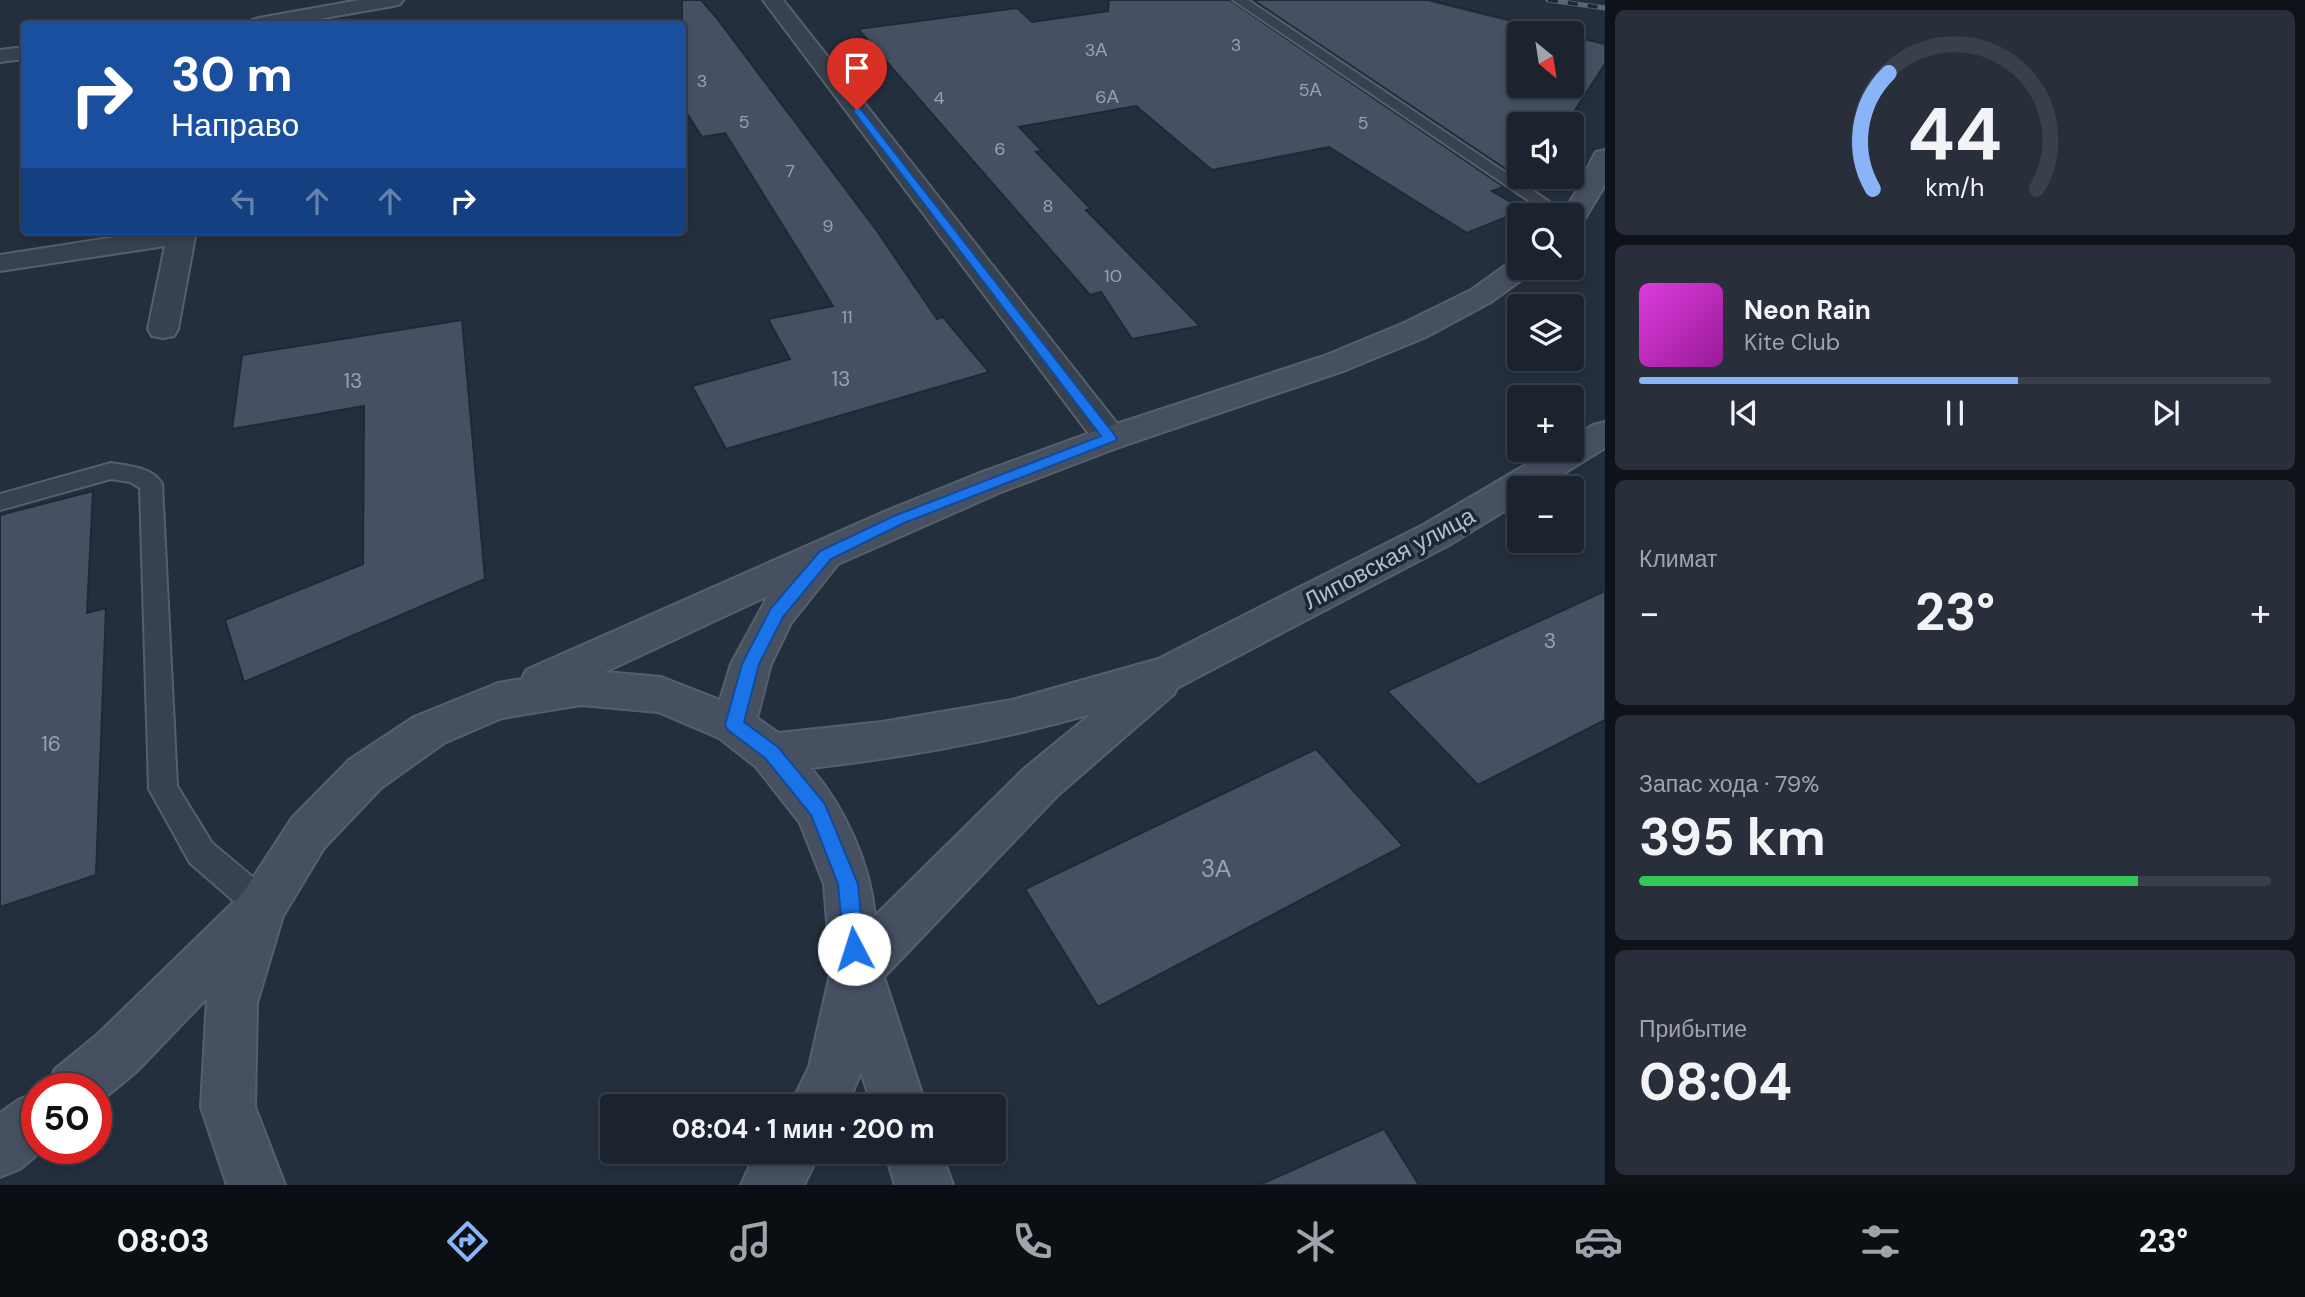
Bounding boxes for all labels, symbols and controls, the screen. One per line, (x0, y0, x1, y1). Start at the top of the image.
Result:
north arrow (1507, 21, 1584, 98)
map controls (1507, 21, 1584, 553)
house number: 3 (1231, 33, 1241, 57)
pin (827, 38, 887, 110)
house number: 3А (1085, 38, 1107, 62)
text: 30 m (171, 42, 293, 106)
icon: right (56, 49, 147, 140)
icon: arrive (838, 49, 876, 87)
house number: 3 (697, 69, 707, 93)
house number: 5А (1299, 78, 1322, 102)
house number: 6А (1095, 85, 1119, 109)
house number: 4 (934, 86, 945, 110)
text: 44 (1908, 87, 2002, 182)
text: Направо (171, 104, 299, 146)
house number: 5 (739, 110, 749, 134)
house number: 5 (1358, 111, 1368, 135)
button: sound (1507, 112, 1584, 189)
house number: 6 (994, 137, 1006, 161)
house number: 7 (785, 159, 795, 183)
text: km/h (1925, 170, 1985, 203)
icon: left (225, 182, 263, 220)
icon: ahead (298, 182, 336, 220)
icon: ahead (371, 182, 409, 220)
icon: right (444, 182, 482, 220)
house number: 8 (1043, 194, 1053, 218)
button: search (1507, 203, 1584, 280)
house number: 9 (822, 214, 834, 238)
house number: 10 (1104, 264, 1122, 288)
text: Neon Rain (1744, 293, 1871, 327)
button: layers (1507, 294, 1584, 371)
house number: 11 (841, 305, 853, 329)
text: Kite Club (1744, 327, 1840, 357)
house number: 13 (832, 365, 850, 393)
house number: 13 (344, 367, 362, 395)
button: + (1507, 385, 1584, 462)
icon: previous (1725, 394, 1763, 432)
icon: pause (1936, 394, 1974, 432)
icon: next (2147, 394, 2185, 432)
button: − (1507, 476, 1584, 553)
street label: Липовская улица (1298, 499, 1481, 616)
text: Климат (1639, 544, 1717, 574)
text: 23° (1915, 578, 1995, 646)
text: − (1639, 588, 1660, 638)
text: + (2250, 588, 2271, 638)
house number: 3 (1544, 627, 1556, 655)
house number: 16 (41, 730, 61, 758)
text: Запас хода · 79% (1639, 769, 1819, 799)
text: 395 km (1639, 803, 1826, 871)
house number: 3А (1201, 853, 1231, 884)
position arrow (817, 912, 891, 986)
text: Прибытие (1639, 1014, 1747, 1044)
text: 08:04 (1639, 1048, 1792, 1116)
speed limit sign: 50 (21, 1073, 112, 1164)
text: 08:04 · 1 мин · 200 m (672, 1112, 934, 1146)
icon: directions (443, 1217, 492, 1266)
icon: music (726, 1217, 775, 1266)
icon: phone (1008, 1217, 1057, 1266)
icon: climate (1291, 1217, 1340, 1266)
icon: car (1574, 1217, 1623, 1266)
icon: filters (1856, 1217, 1905, 1266)
text: 08:03 (117, 1220, 210, 1262)
text: 23° (2139, 1220, 2188, 1262)

